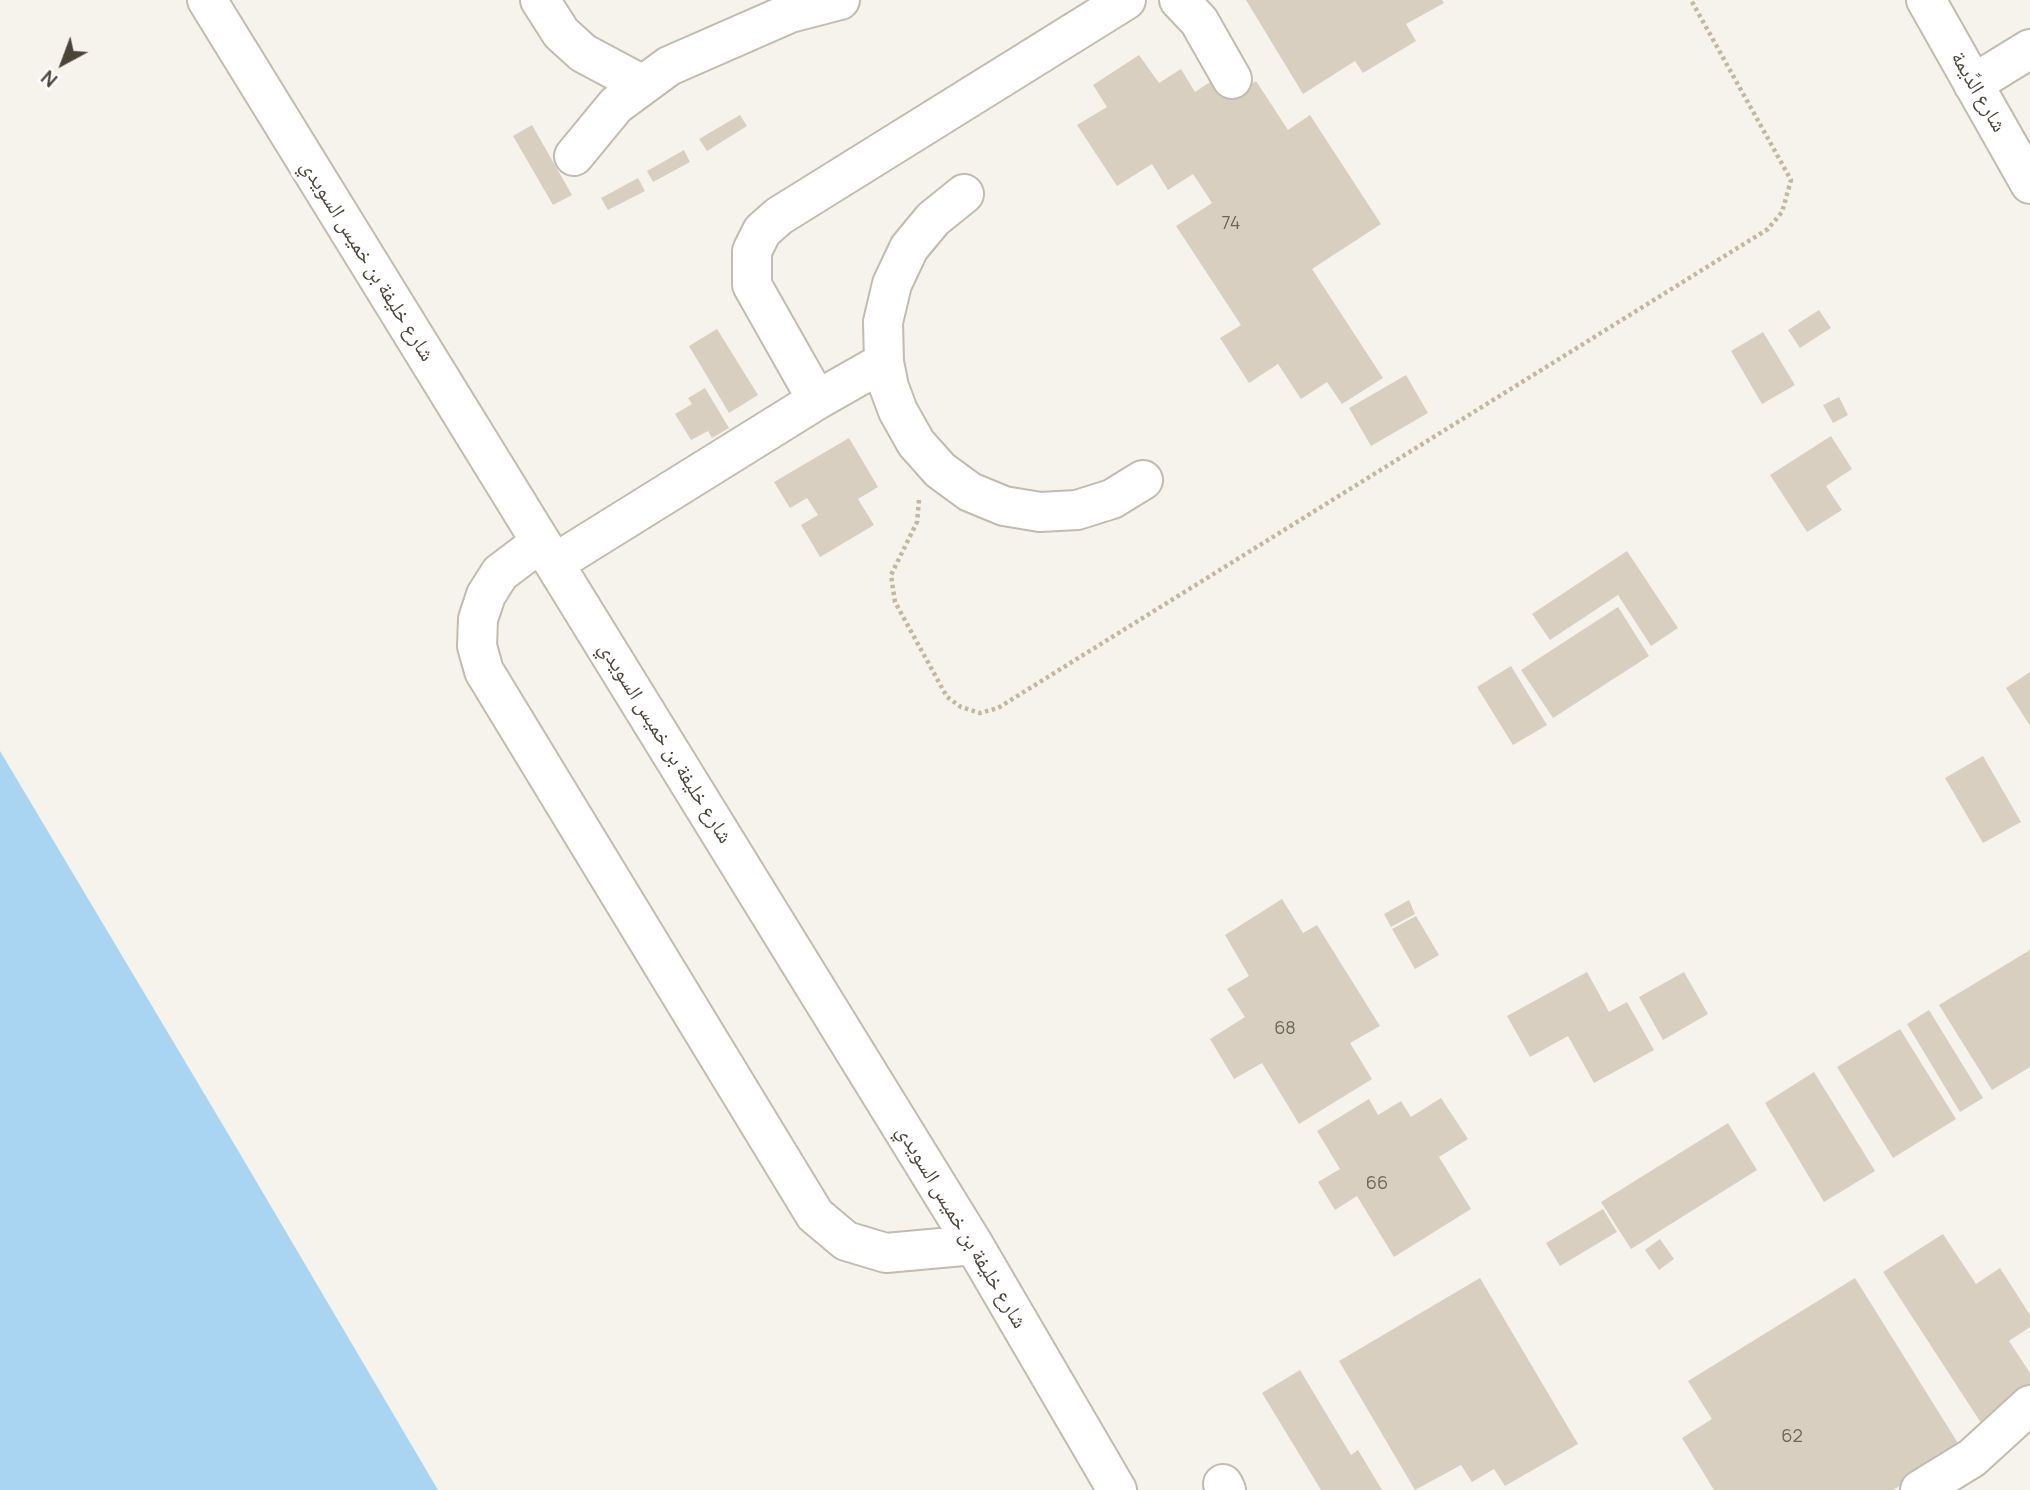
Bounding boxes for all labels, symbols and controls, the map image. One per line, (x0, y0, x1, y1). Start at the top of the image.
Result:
north arrow (28, 28, 98, 98)
street label: شارع الدِّيمة (1945, 47, 2011, 137)
text: N (36, 65, 63, 93)
street label: شارع خليفة بن خميس السويدي (295, 156, 439, 366)
house number: 74 (1222, 213, 1240, 235)
street label: شارع خليفة بن خميس السويدي (593, 638, 737, 848)
house number: 68 (1274, 1018, 1296, 1040)
street label: شارع خليفة بن خميس السويدي (890, 1121, 1032, 1333)
house number: 66 (1366, 1173, 1388, 1195)
house number: 62 (1781, 1426, 1803, 1448)

